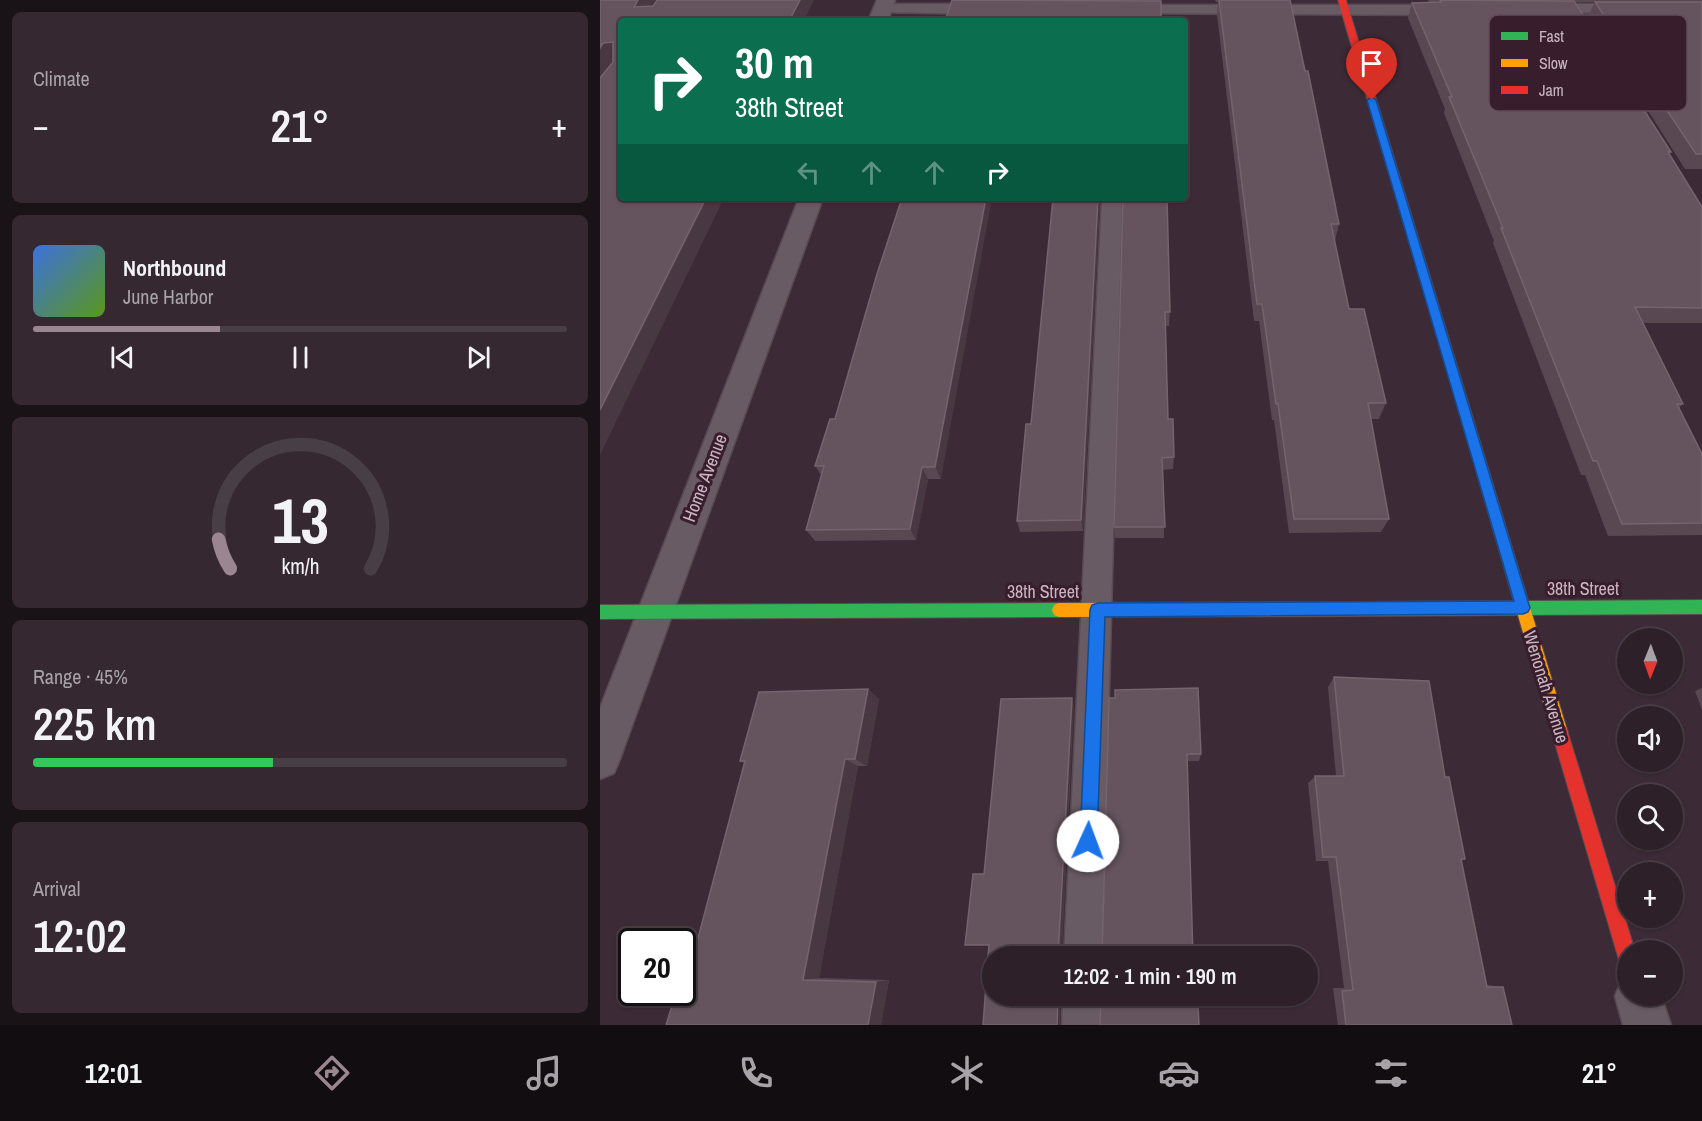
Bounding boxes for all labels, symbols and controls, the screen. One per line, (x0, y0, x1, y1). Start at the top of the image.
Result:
legend (1489, 15, 1687, 111)
text: Fast (1539, 25, 1564, 47)
text: 30 m (735, 35, 814, 91)
pin (1346, 38, 1397, 100)
icon: right (636, 42, 714, 120)
icon: arrive (1355, 47, 1388, 80)
text: Slow (1539, 52, 1568, 74)
text: Climate (33, 65, 90, 92)
text: Jam (1539, 79, 1564, 101)
text: 38th Street (735, 89, 843, 125)
text: 21° (270, 95, 330, 156)
text: − (33, 103, 49, 147)
text: + (551, 103, 567, 147)
icon: left (792, 156, 825, 189)
icon: ahead (855, 156, 888, 189)
icon: ahead (918, 156, 951, 189)
icon: right (981, 156, 1014, 189)
text: Northbound (123, 253, 226, 283)
text: June Harbor (123, 283, 213, 310)
icon: previous (106, 341, 139, 374)
icon: pause (284, 341, 317, 374)
icon: next (462, 341, 495, 374)
street label: Home Avenue (676, 430, 733, 525)
text: 13 (272, 479, 328, 563)
text: km/h (281, 553, 319, 582)
street label: 38th Street (1547, 576, 1619, 601)
street label: 38th Street (1007, 579, 1079, 604)
street label: Wenonah Avenue (1518, 628, 1575, 746)
north arrow (1617, 628, 1683, 694)
map controls (1617, 628, 1683, 1006)
text: Range · 45% (33, 663, 128, 690)
text: 225 km (33, 693, 157, 754)
button: sound (1617, 706, 1683, 772)
button: search (1617, 784, 1683, 850)
position arrow (1056, 809, 1120, 873)
button: + (1617, 862, 1683, 928)
text: Arrival (33, 875, 80, 902)
text: 12:02 (33, 905, 127, 966)
speed limit sign: 20 (618, 928, 696, 1006)
button: − (1617, 940, 1683, 1006)
text: 12:02 · 1 min · 190 m (1063, 961, 1237, 991)
icon: directions (311, 1052, 353, 1094)
icon: music (523, 1052, 565, 1094)
icon: phone (735, 1052, 777, 1094)
icon: climate (946, 1052, 988, 1094)
icon: car (1158, 1052, 1200, 1094)
icon: filters (1370, 1052, 1412, 1094)
text: 12:01 (85, 1055, 141, 1091)
text: 21° (1582, 1055, 1617, 1091)

